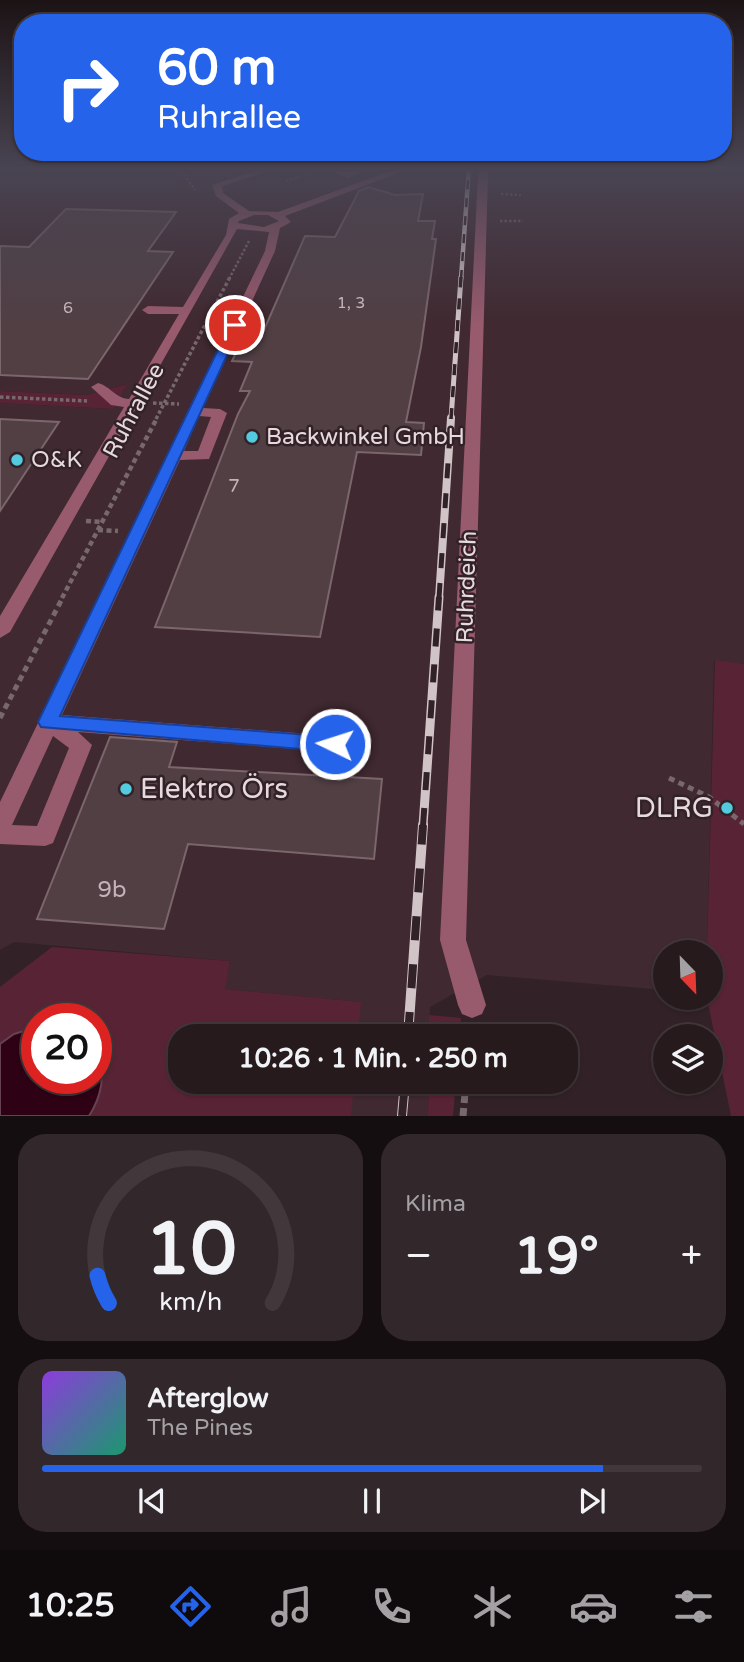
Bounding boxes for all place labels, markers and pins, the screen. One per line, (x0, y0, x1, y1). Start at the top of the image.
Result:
pin (205, 295, 265, 355)
place label: Backwinkel GmbH (266, 423, 465, 451)
marker: Backwinkel GmbH (244, 429, 260, 445)
place label: O&K (31, 446, 82, 474)
marker: O&K (9, 452, 25, 468)
place label: Elektro Örs (140, 772, 288, 806)
marker: Elektro Örs (118, 781, 134, 797)
place label: DLRG (635, 791, 713, 825)
marker: DLRG (719, 800, 735, 816)

